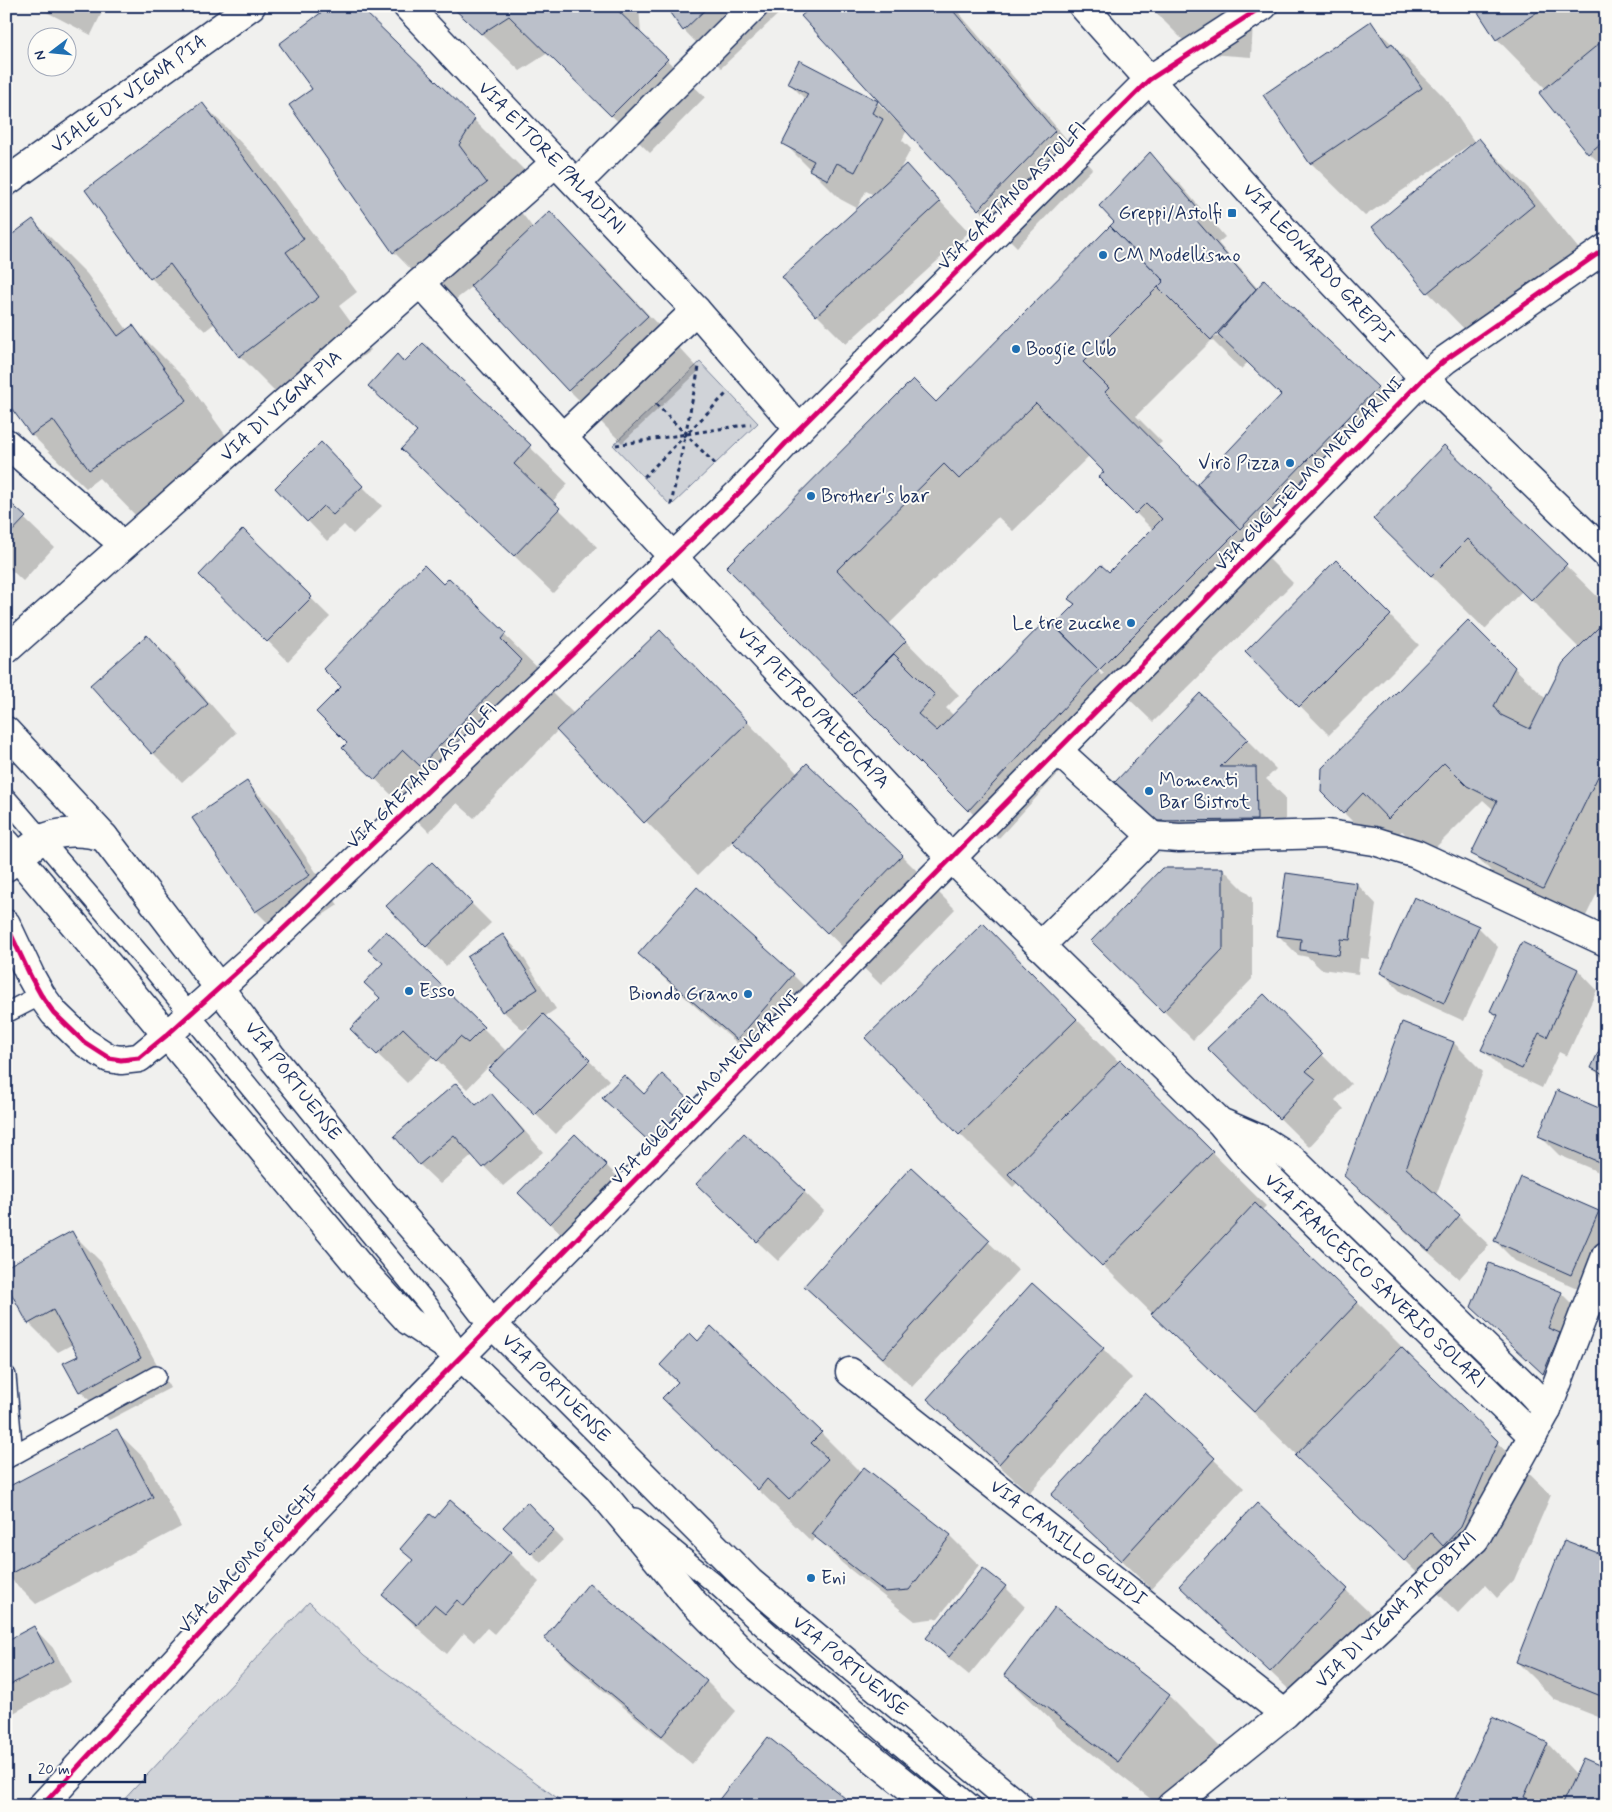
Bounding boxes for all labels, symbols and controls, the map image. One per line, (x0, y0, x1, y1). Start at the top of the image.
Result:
north arrow (28, 28, 78, 78)
street label: VIALE DI VIGNA PIA (46, 29, 212, 159)
text: N (31, 48, 50, 62)
street label: VIA ETTORE PALADINI (472, 76, 632, 240)
street label: VIA GAETANO ASTOLFI (932, 116, 1092, 276)
street label: VIA LEONARDO GREPPI (1237, 178, 1399, 350)
place label: Greppi/Astolfi (1118, 201, 1222, 226)
marker: Greppi/Astolfi (1226, 207, 1238, 219)
place label: CM Modellismo (1113, 243, 1241, 268)
marker: CM Modellismo (1097, 249, 1109, 261)
place label: Boogie Club (1026, 337, 1116, 365)
marker: Boogie Club (1010, 343, 1022, 355)
street label: VIA DI VIGNA PIA (215, 344, 347, 468)
street label: VIA GUGLIELMO MENGARINI (1209, 371, 1409, 577)
place label: Virò Pizza (1198, 451, 1280, 476)
marker: Virò Pizza (1284, 457, 1296, 469)
place label: Brother's bar (821, 484, 929, 509)
marker: Brother's bar (805, 490, 817, 502)
place label: Le tre zucche (1012, 611, 1121, 636)
marker: Le tre zucche (1125, 617, 1137, 629)
street label: VIA PIETRO PALEOCAPA (731, 622, 895, 794)
street label: VIA GAETANO ASTOLFI (341, 697, 503, 855)
place label: Momenti Bar Bistrot (1159, 768, 1250, 815)
marker: Momenti Bar Bistrot (1143, 785, 1155, 797)
place label: Esso (419, 979, 455, 1004)
place label: Biondo Grano (629, 982, 738, 1007)
marker: Esso (403, 985, 415, 997)
street label: VIA GUGLIELMO MENGARINI (605, 985, 805, 1191)
marker: Biondo Grano (742, 988, 754, 1000)
street label: VIA PORTUENSE (239, 1016, 347, 1146)
street label: VIA FRANCESCO SAVERIO SOLARI (1259, 1168, 1491, 1394)
street label: VIA PORTUENSE (496, 1328, 616, 1448)
street label: VIA CAMILLO GUIDI (985, 1474, 1151, 1612)
street label: VIA GIACOMO FOLCHI (173, 1481, 323, 1639)
street label: VIA DI VIGNA JACOBINI (1310, 1526, 1482, 1694)
place label: Eni (821, 1566, 846, 1591)
marker: Eni (805, 1572, 817, 1584)
street label: VIA PORTUENSE (787, 1610, 913, 1722)
scale bar (30, 1752, 145, 1784)
text: 20 m (38, 1760, 70, 1780)

